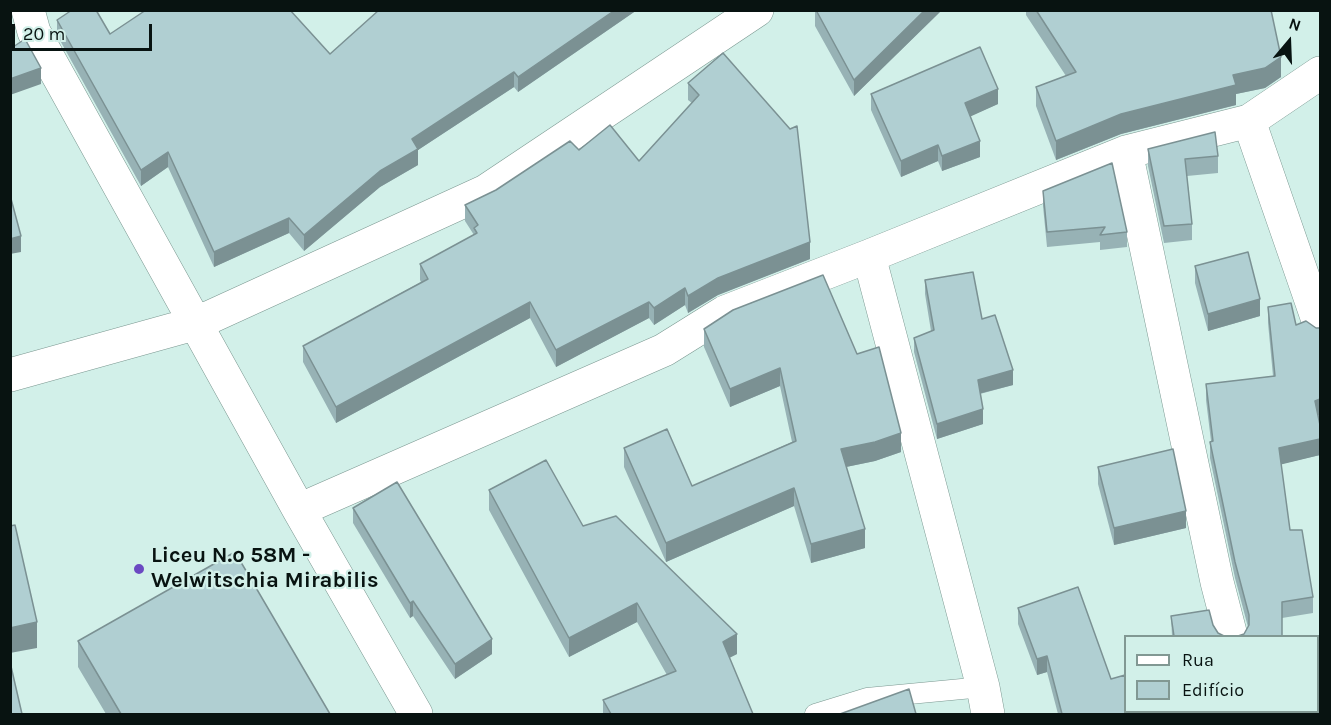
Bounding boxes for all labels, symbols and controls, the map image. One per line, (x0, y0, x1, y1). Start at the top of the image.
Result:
scale bar (15, 12, 154, 50)
north arrow (1259, 12, 1319, 72)
text: N (1286, 14, 1304, 35)
text: 20 m (23, 23, 65, 45)
place label: Liceu N.º 58M - Welwitschia Mirabilis (151, 543, 379, 594)
marker: Liceu N.º 58M - Welwitschia Mirabilis (132, 562, 146, 576)
legend (1124, 635, 1319, 713)
text: Rua (1182, 649, 1214, 671)
text: Edifício (1182, 679, 1244, 701)

